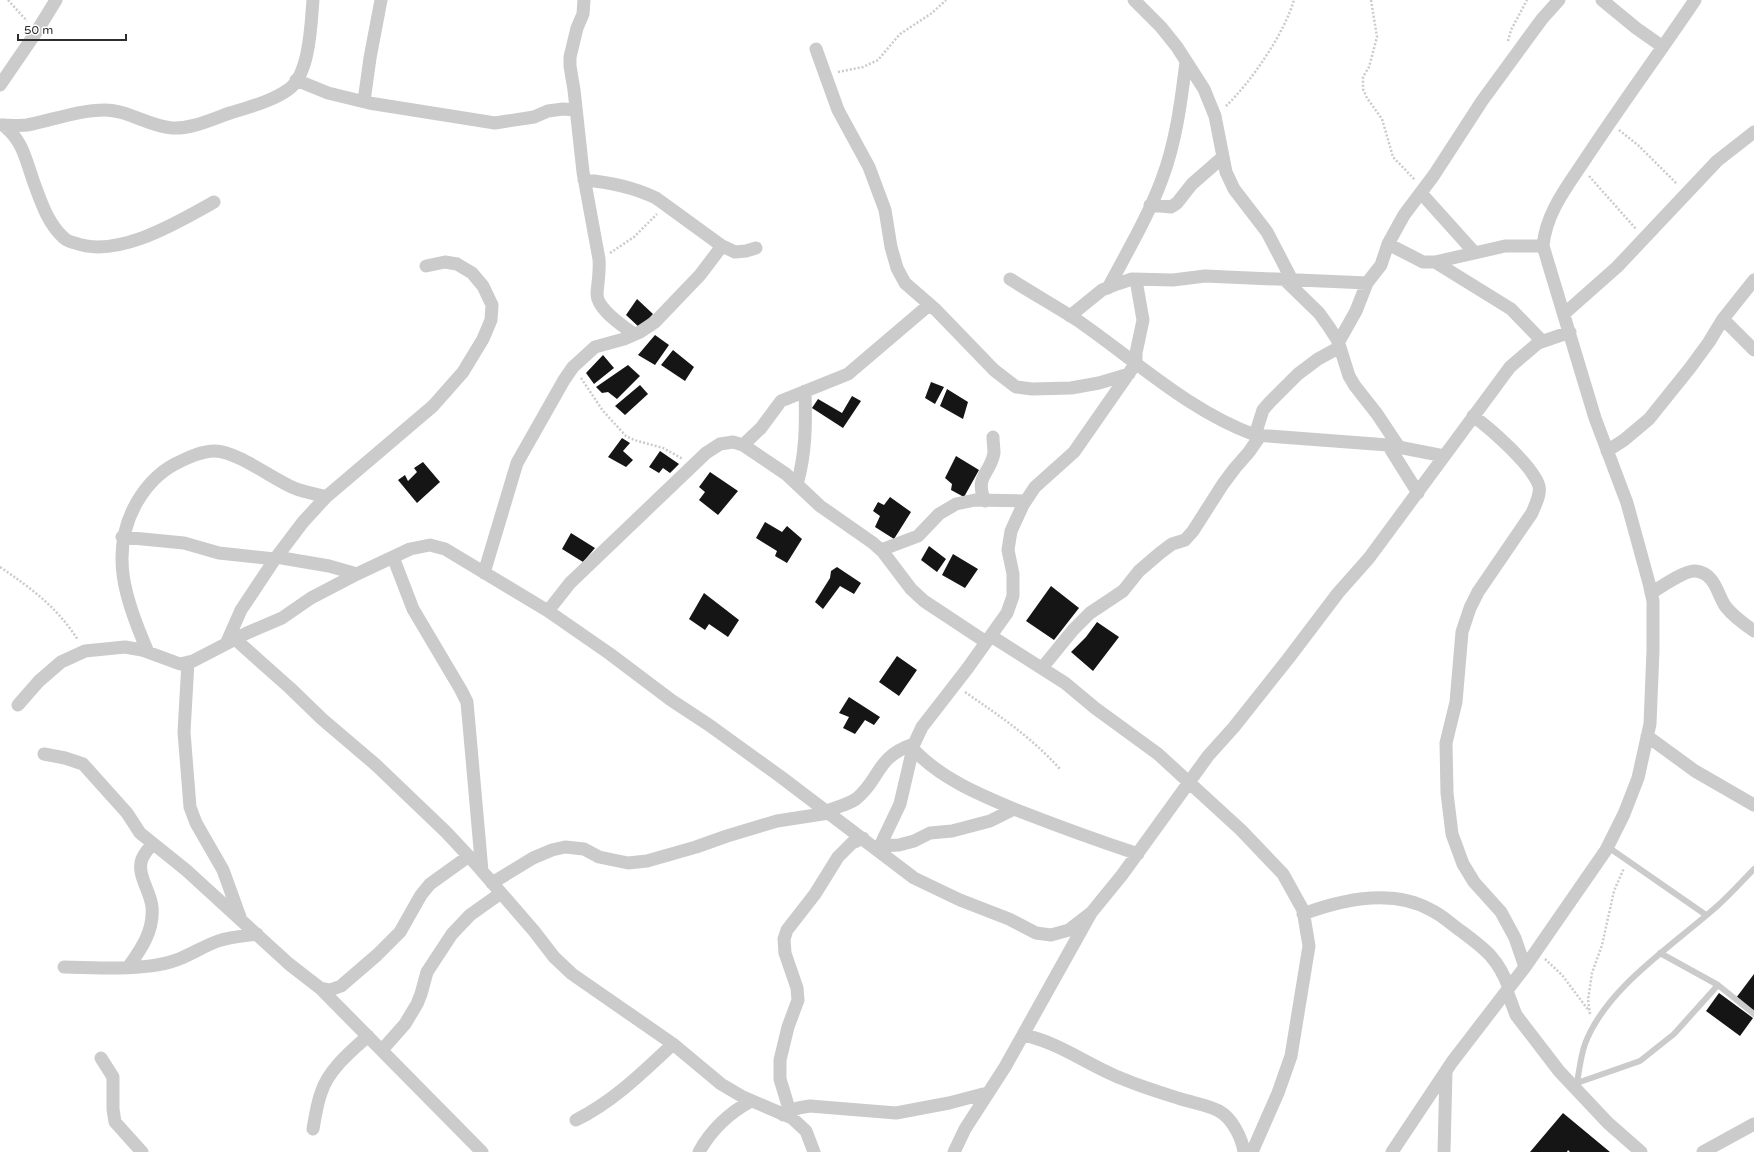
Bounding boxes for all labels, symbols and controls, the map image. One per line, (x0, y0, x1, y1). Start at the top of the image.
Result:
scale bar (18, 16, 126, 42)
text: 50 m (24, 23, 53, 37)

